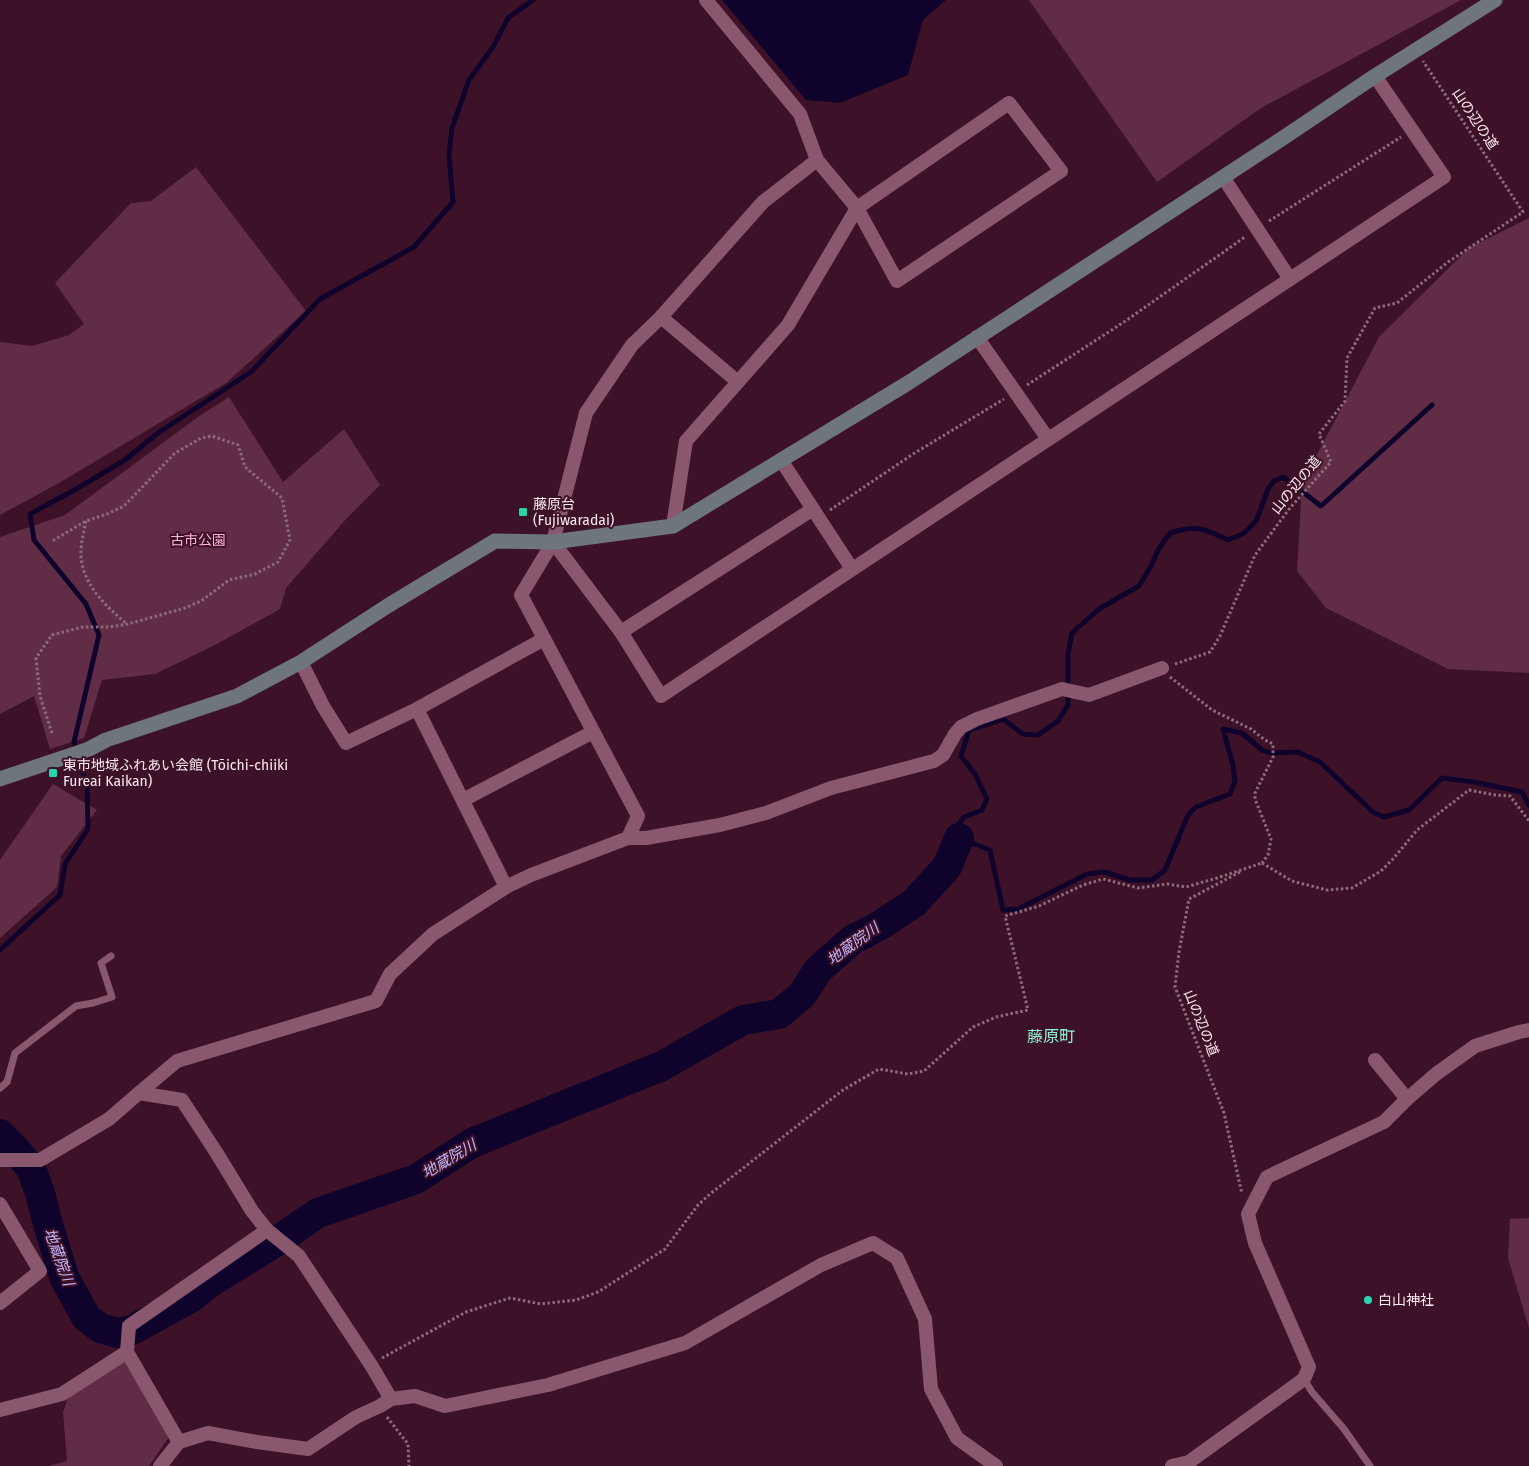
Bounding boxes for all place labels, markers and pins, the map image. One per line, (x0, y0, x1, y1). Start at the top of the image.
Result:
place label: 藤原台 (Fujiwaradai) (533, 496, 614, 529)
marker: 藤原台 (Fujiwaradai) (517, 506, 529, 518)
place label: 東市地域ふれあい会館 (Tōichi-chiiki Fureai Kaikan) (63, 757, 288, 790)
marker: 東市地域ふれあい会館 (Tōichi-chiiki Fureai Kaikan) (47, 767, 59, 779)
place label: 白山神社 (1378, 1292, 1434, 1309)
marker: 白山神社 (1362, 1294, 1374, 1306)

